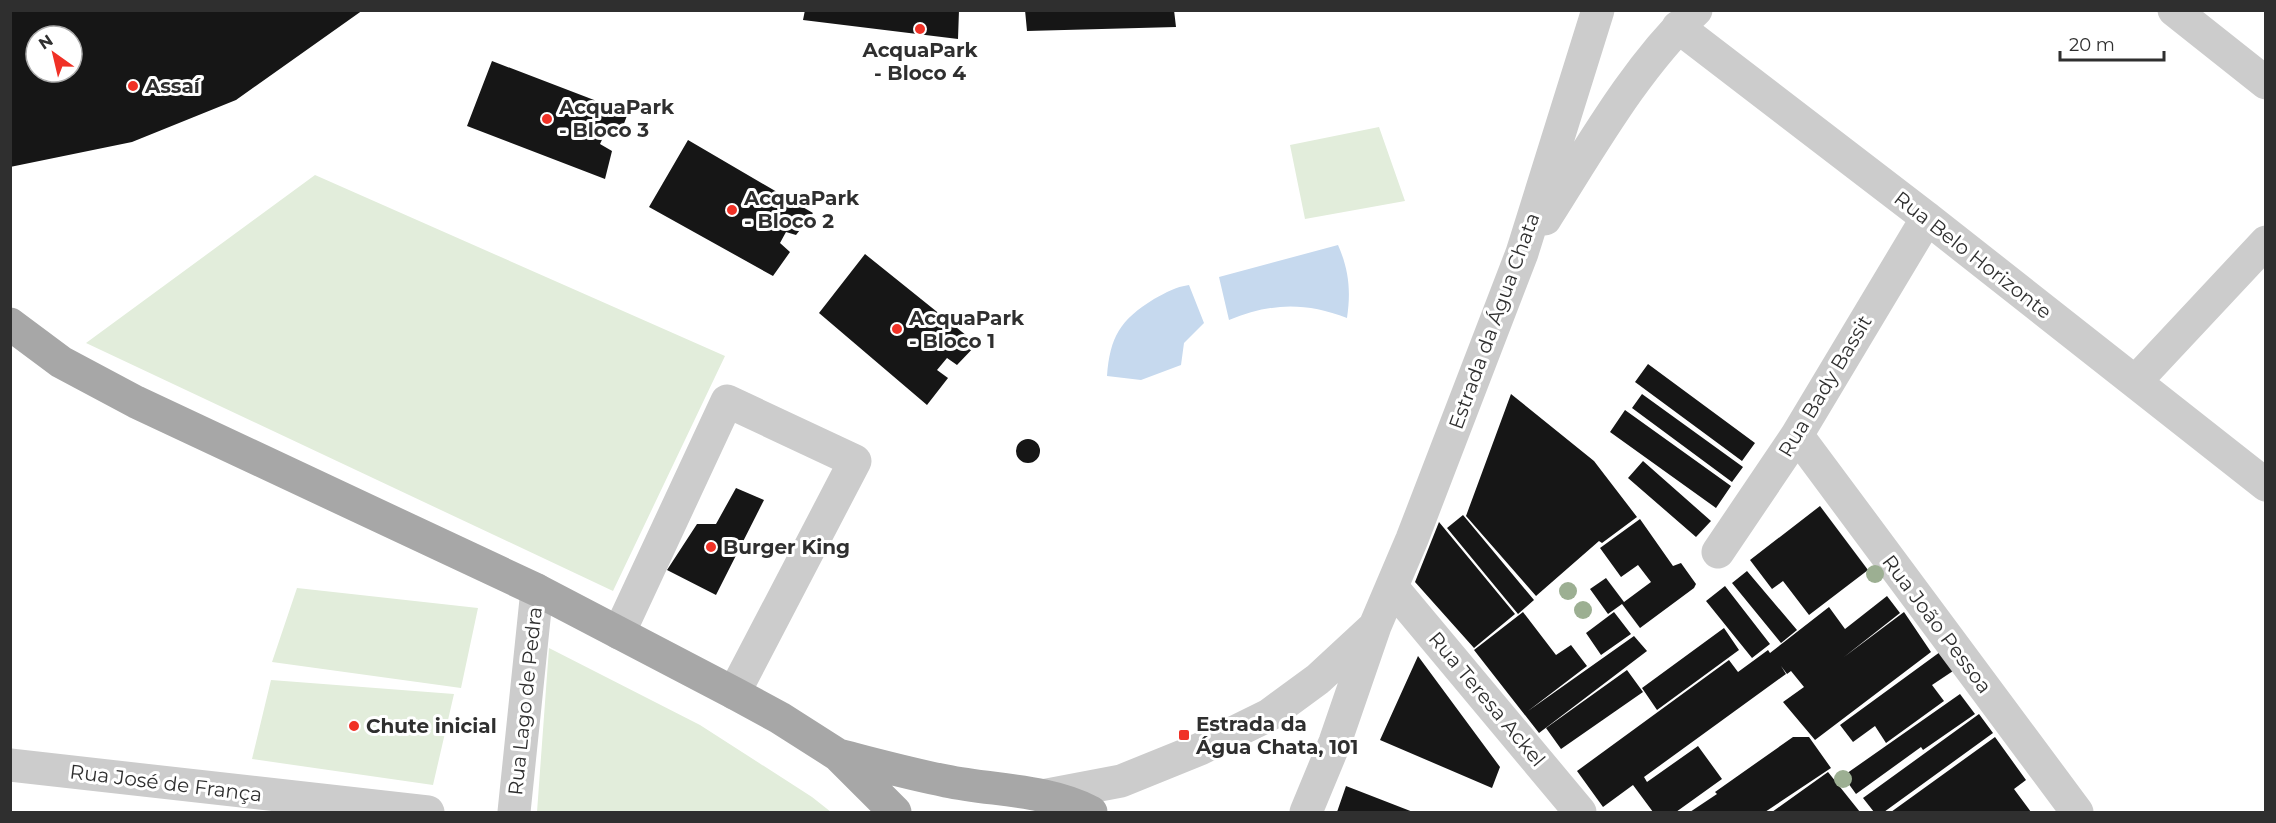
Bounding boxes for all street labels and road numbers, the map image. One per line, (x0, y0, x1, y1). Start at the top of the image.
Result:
street label: Rua Belo Horizonte (1889, 186, 2057, 324)
street label: Estrada da Água Chata (1444, 209, 1544, 433)
street label: Rua Bady Bassit (1773, 311, 1877, 461)
street label: Rua João Pessoa (1877, 550, 1997, 698)
street label: Rua Lago de Pedra (503, 605, 547, 797)
street label: Rua Teresa Ackel (1424, 627, 1550, 771)
street label: Rua José de França (69, 759, 263, 807)

